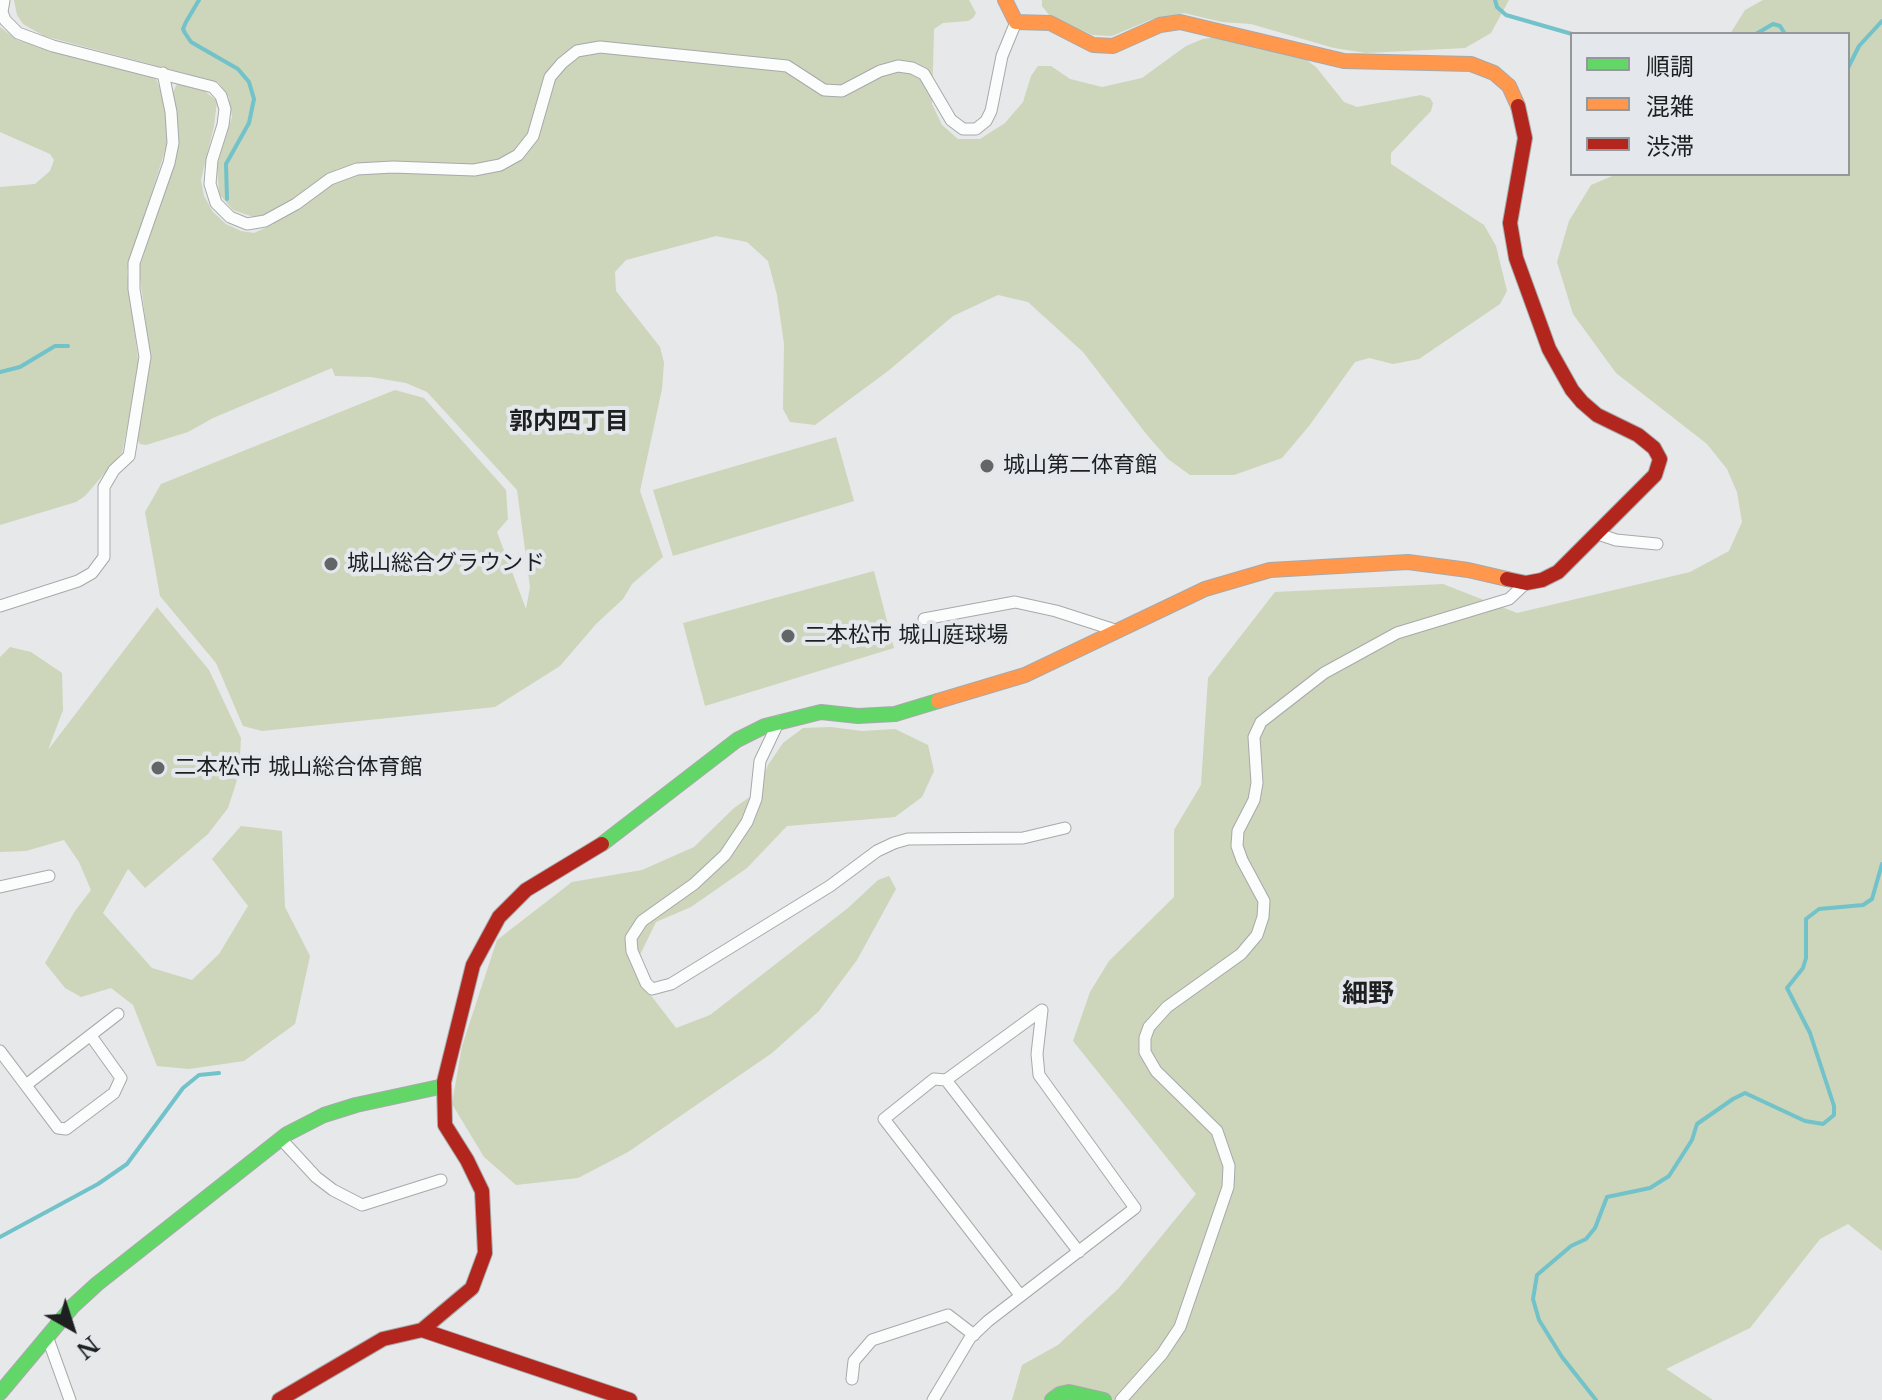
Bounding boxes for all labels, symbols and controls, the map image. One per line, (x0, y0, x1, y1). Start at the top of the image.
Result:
legend (1570, 32, 1850, 176)
text: 順調 (1646, 52, 1694, 81)
text: 混雑 (1646, 92, 1694, 121)
text: 渋滞 (1646, 132, 1694, 161)
district label: 郭内四丁目 (509, 408, 629, 436)
place label: 城山第二体育館 (1003, 453, 1157, 479)
marker: 城山第二体育館 (978, 457, 996, 475)
place label: 城山総合グラウンド (347, 551, 545, 577)
marker: 城山総合グラウンド (322, 555, 340, 573)
place label: 二本松市 城山庭球場 (804, 623, 1008, 649)
marker: 二本松市 城山庭球場 (779, 627, 797, 645)
place label: 二本松市 城山総合体育館 (174, 755, 422, 781)
marker: 二本松市 城山総合体育館 (149, 759, 167, 777)
district label: 細野 (1342, 979, 1394, 1011)
north arrow (32, 1288, 112, 1368)
text: N (71, 1330, 104, 1364)

